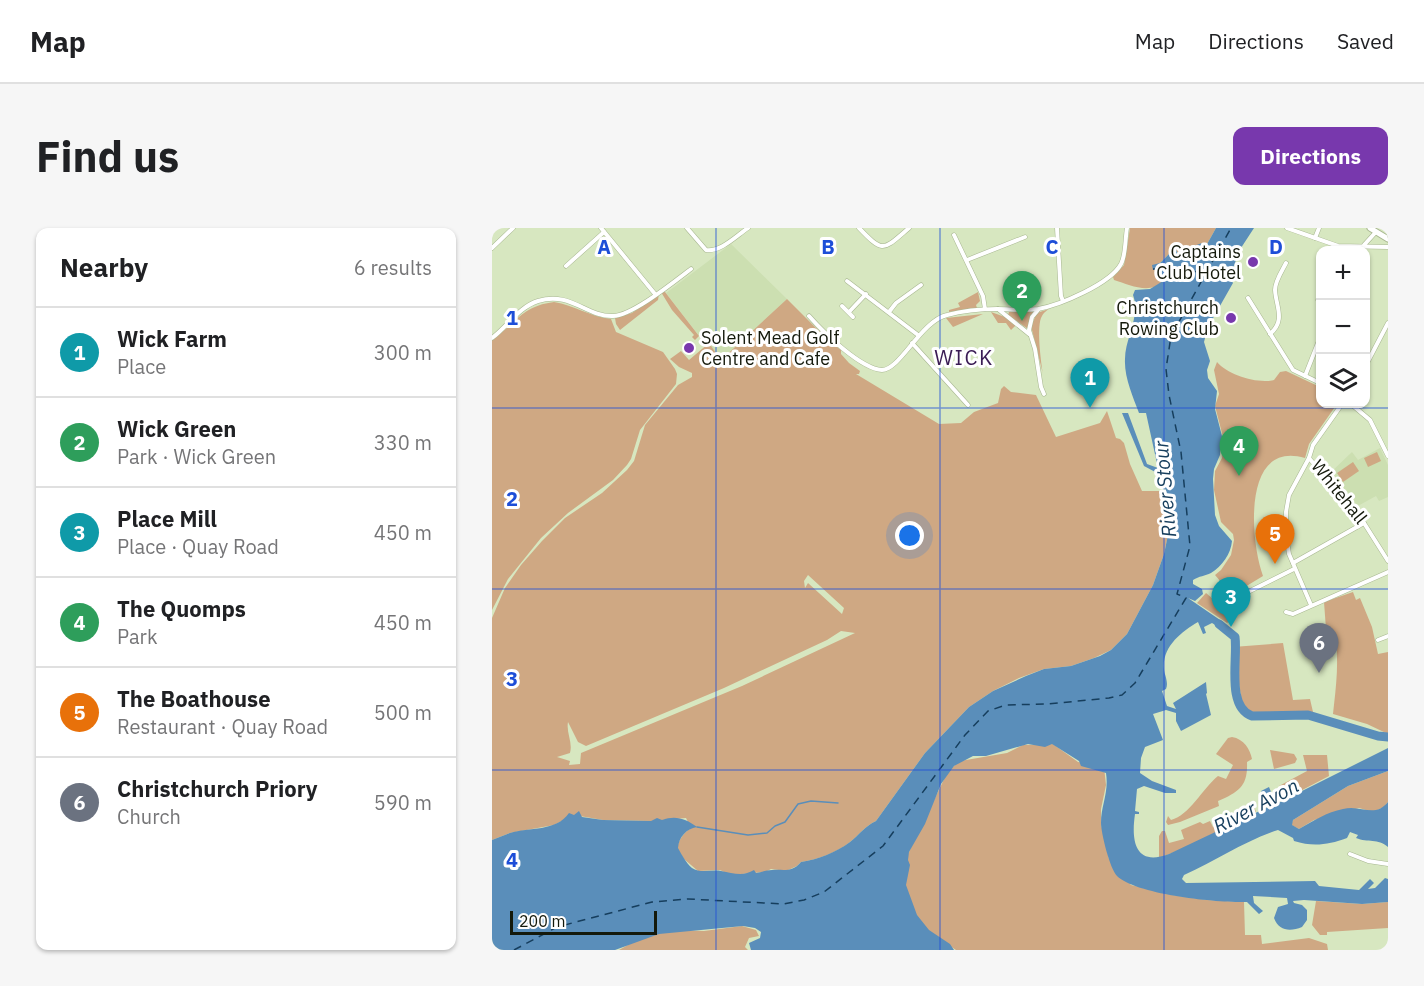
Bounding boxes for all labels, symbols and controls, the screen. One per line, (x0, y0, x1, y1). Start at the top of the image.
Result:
text: Map (30, 23, 86, 60)
text: Map (1135, 27, 1175, 55)
text: Directions (1208, 27, 1304, 55)
text: Saved (1337, 27, 1394, 55)
button: Directions (1233, 127, 1388, 185)
text: Find us (36, 129, 179, 184)
text: A (597, 233, 611, 260)
text: B (821, 233, 835, 260)
text: C (1045, 233, 1059, 260)
text: D (1269, 233, 1283, 260)
place label: Captains Club Hotel (1156, 240, 1241, 284)
map controls (1316, 246, 1370, 408)
button: + (1316, 246, 1370, 300)
text: Nearby (60, 250, 148, 284)
text: 6 results (354, 254, 432, 281)
marker: Captains Club Hotel (1246, 255, 1260, 269)
pin: 2 (1002, 272, 1042, 321)
place label: Christchurch Rowing Club (1116, 296, 1219, 340)
button: − (1316, 300, 1370, 354)
text: 1 (506, 304, 518, 331)
marker: Christchurch Rowing Club (1224, 311, 1238, 325)
text: Wick Farm (117, 324, 227, 353)
place label: Solent Mead Golf Centre and Cafe (701, 326, 839, 370)
text: 1 (74, 339, 86, 366)
text: 300 m (374, 339, 432, 366)
marker: Solent Mead Golf Centre and Cafe (682, 341, 696, 355)
district label: WICK (934, 343, 994, 371)
text: Place (117, 353, 166, 380)
button: layers (1316, 354, 1370, 408)
pin: 1 (1070, 358, 1110, 408)
text: Wick Green (117, 414, 236, 443)
pin: 4 (1220, 426, 1258, 476)
text: 2 (74, 429, 86, 456)
text: 330 m (374, 429, 432, 456)
water label: River Stour (1147, 439, 1182, 538)
text: Park · Wick Green (117, 443, 276, 470)
street label: Whitehall (1306, 455, 1372, 529)
text: 2 (506, 485, 518, 512)
text: Place Mill (117, 504, 217, 533)
pin: 5 (1256, 514, 1294, 564)
text: 3 (74, 519, 86, 546)
text: 450 m (374, 519, 432, 546)
your location (895, 521, 924, 550)
text: Place · Quay Road (117, 533, 279, 560)
pin: 3 (1212, 578, 1250, 627)
text: The Quomps (117, 594, 246, 623)
text: 4 (74, 609, 86, 636)
text: 450 m (374, 609, 432, 636)
text: Park (117, 623, 157, 650)
pin: 6 (1300, 624, 1338, 673)
text: 3 (506, 665, 518, 692)
text: The Boathouse (117, 684, 271, 713)
text: 5 (74, 699, 86, 726)
text: 500 m (374, 699, 432, 726)
text: Restaurant · Quay Road (117, 713, 328, 740)
water label: River Avon (1208, 772, 1303, 839)
text: Christchurch Priory (117, 774, 318, 803)
text: 6 (74, 789, 86, 816)
text: 590 m (374, 789, 432, 816)
text: Church (117, 803, 181, 830)
text: 4 (506, 846, 518, 873)
scale bar (510, 908, 657, 936)
text: 200 m (519, 911, 566, 931)

